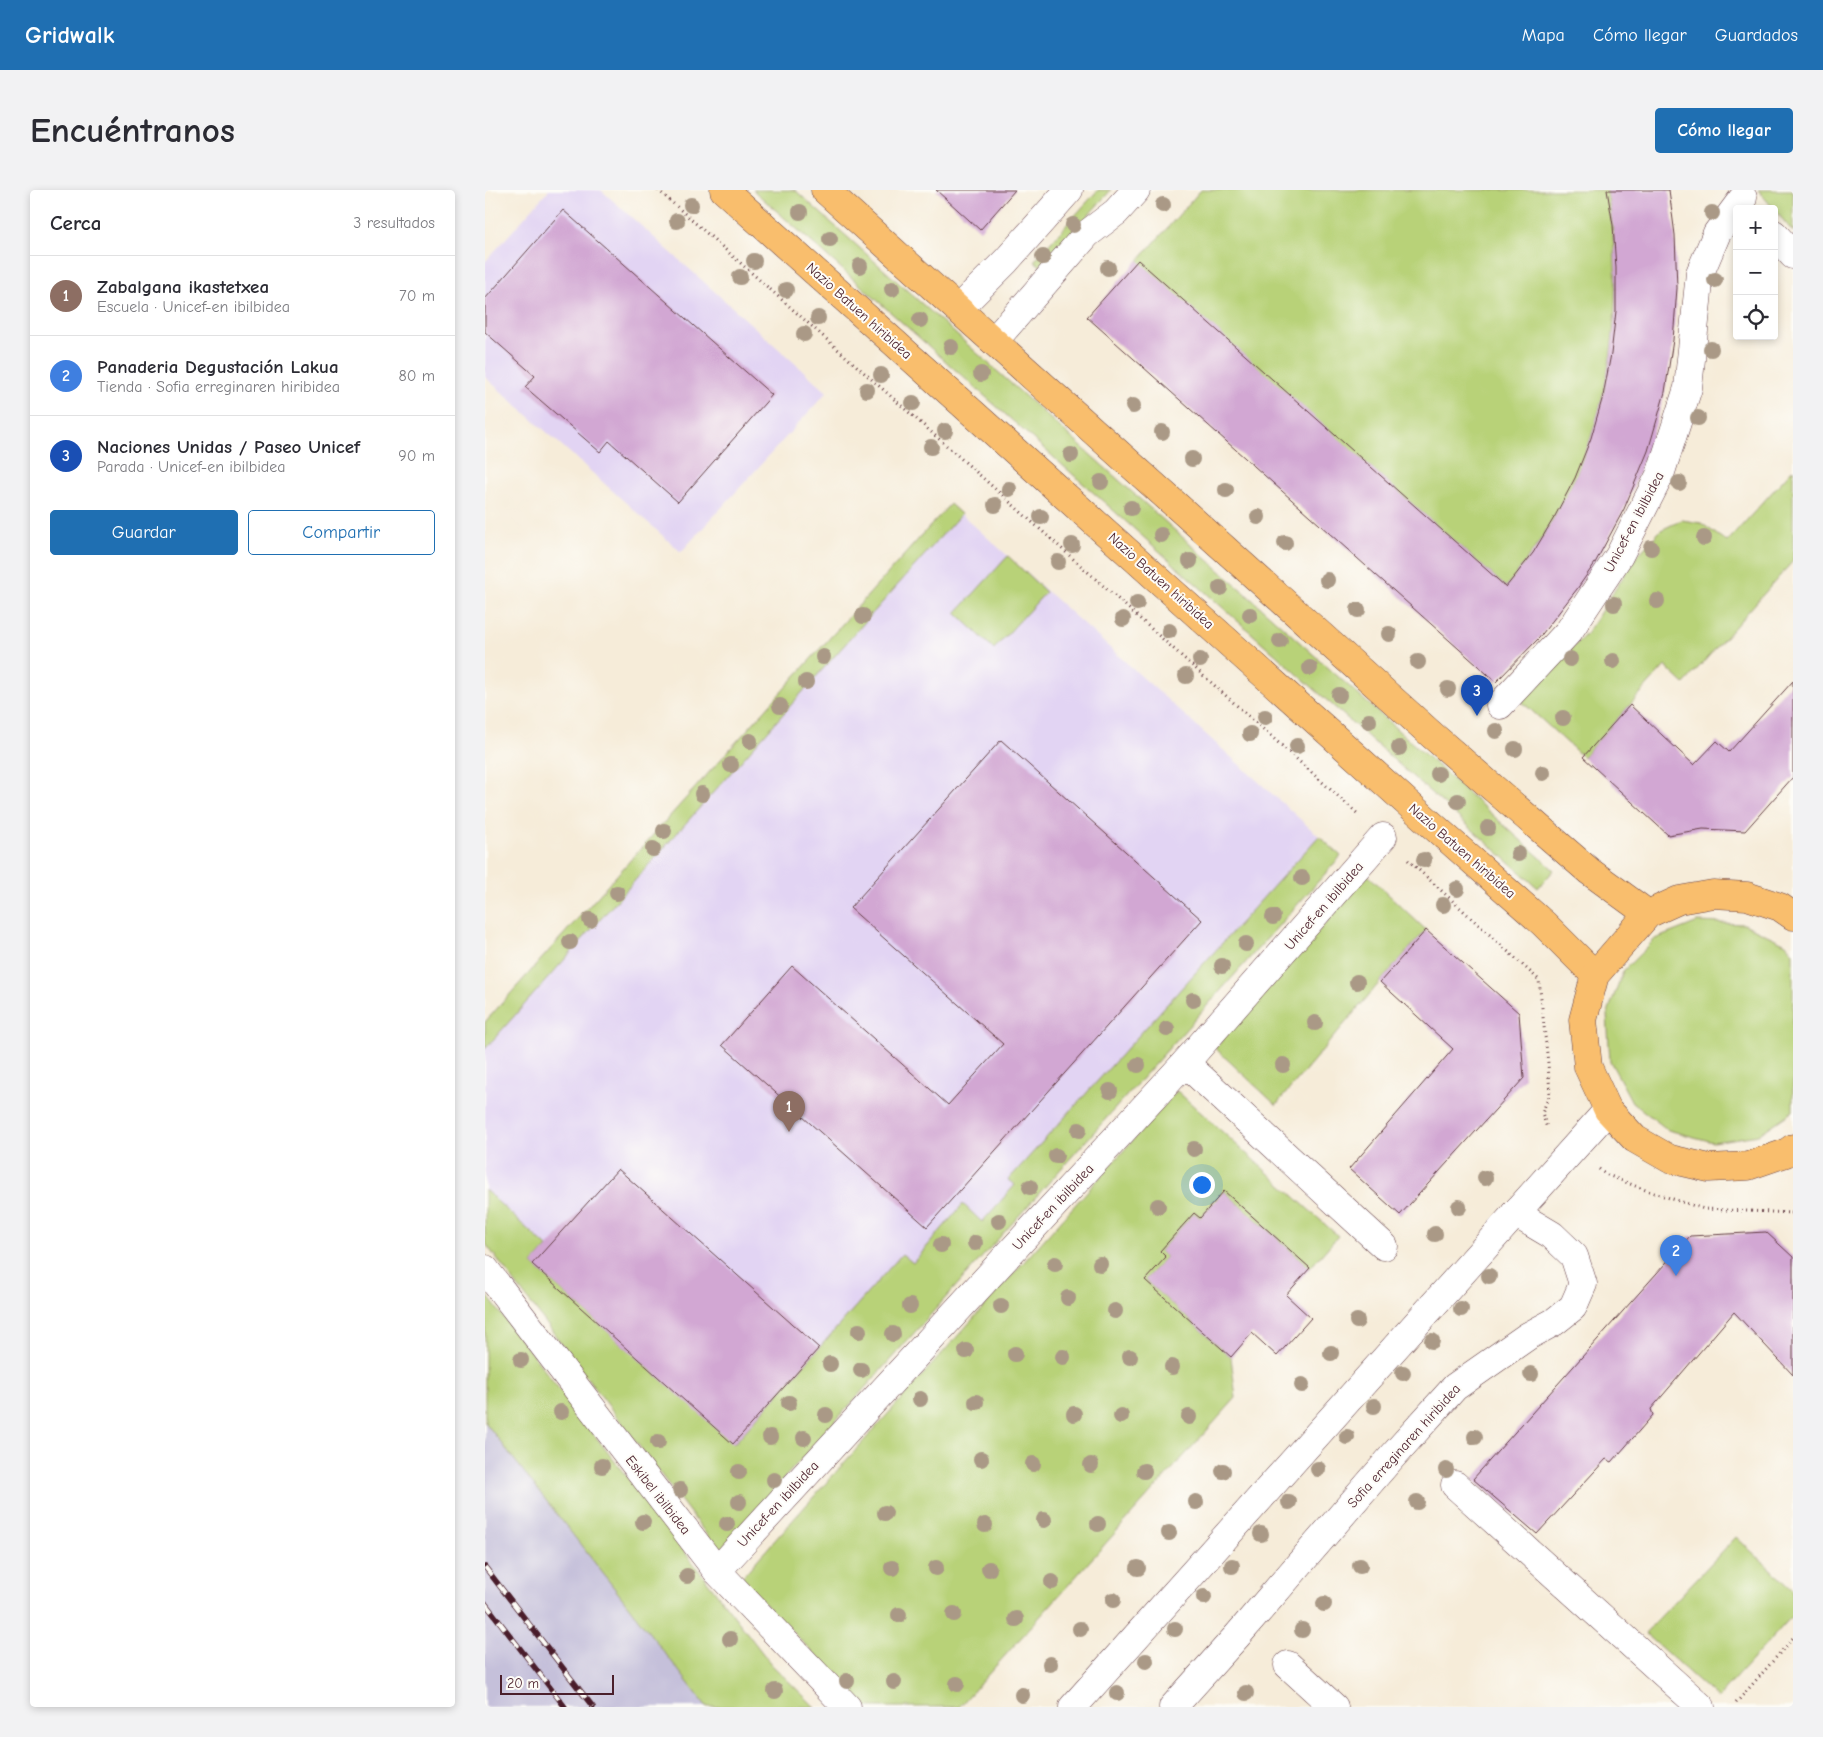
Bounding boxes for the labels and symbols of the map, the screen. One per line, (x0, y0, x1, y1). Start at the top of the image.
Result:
street label: Nazio Batuen hiribidea (803, 259, 915, 363)
street label: Unicef-en ibilbidea (1600, 469, 1668, 575)
street label: Nazio Batuen hiribidea (1105, 529, 1217, 633)
pin: 3 (1461, 675, 1493, 716)
street label: Nazio Batuen hiribidea (1405, 800, 1519, 902)
street label: Unicef-en ibilbidea (1281, 858, 1367, 954)
pin: 1 (773, 1091, 805, 1132)
street label: Unicef-en ibilbidea (1009, 1160, 1097, 1254)
your location (1189, 1172, 1215, 1198)
pin: 2 (1660, 1235, 1692, 1276)
street label: Sofia erreginaren hiribidea (1344, 1380, 1464, 1512)
street label: Eskibel ibilbidea (622, 1452, 694, 1538)
street label: Unicef-en ibilbidea (734, 1457, 822, 1551)
scale bar (500, 1672, 614, 1695)

